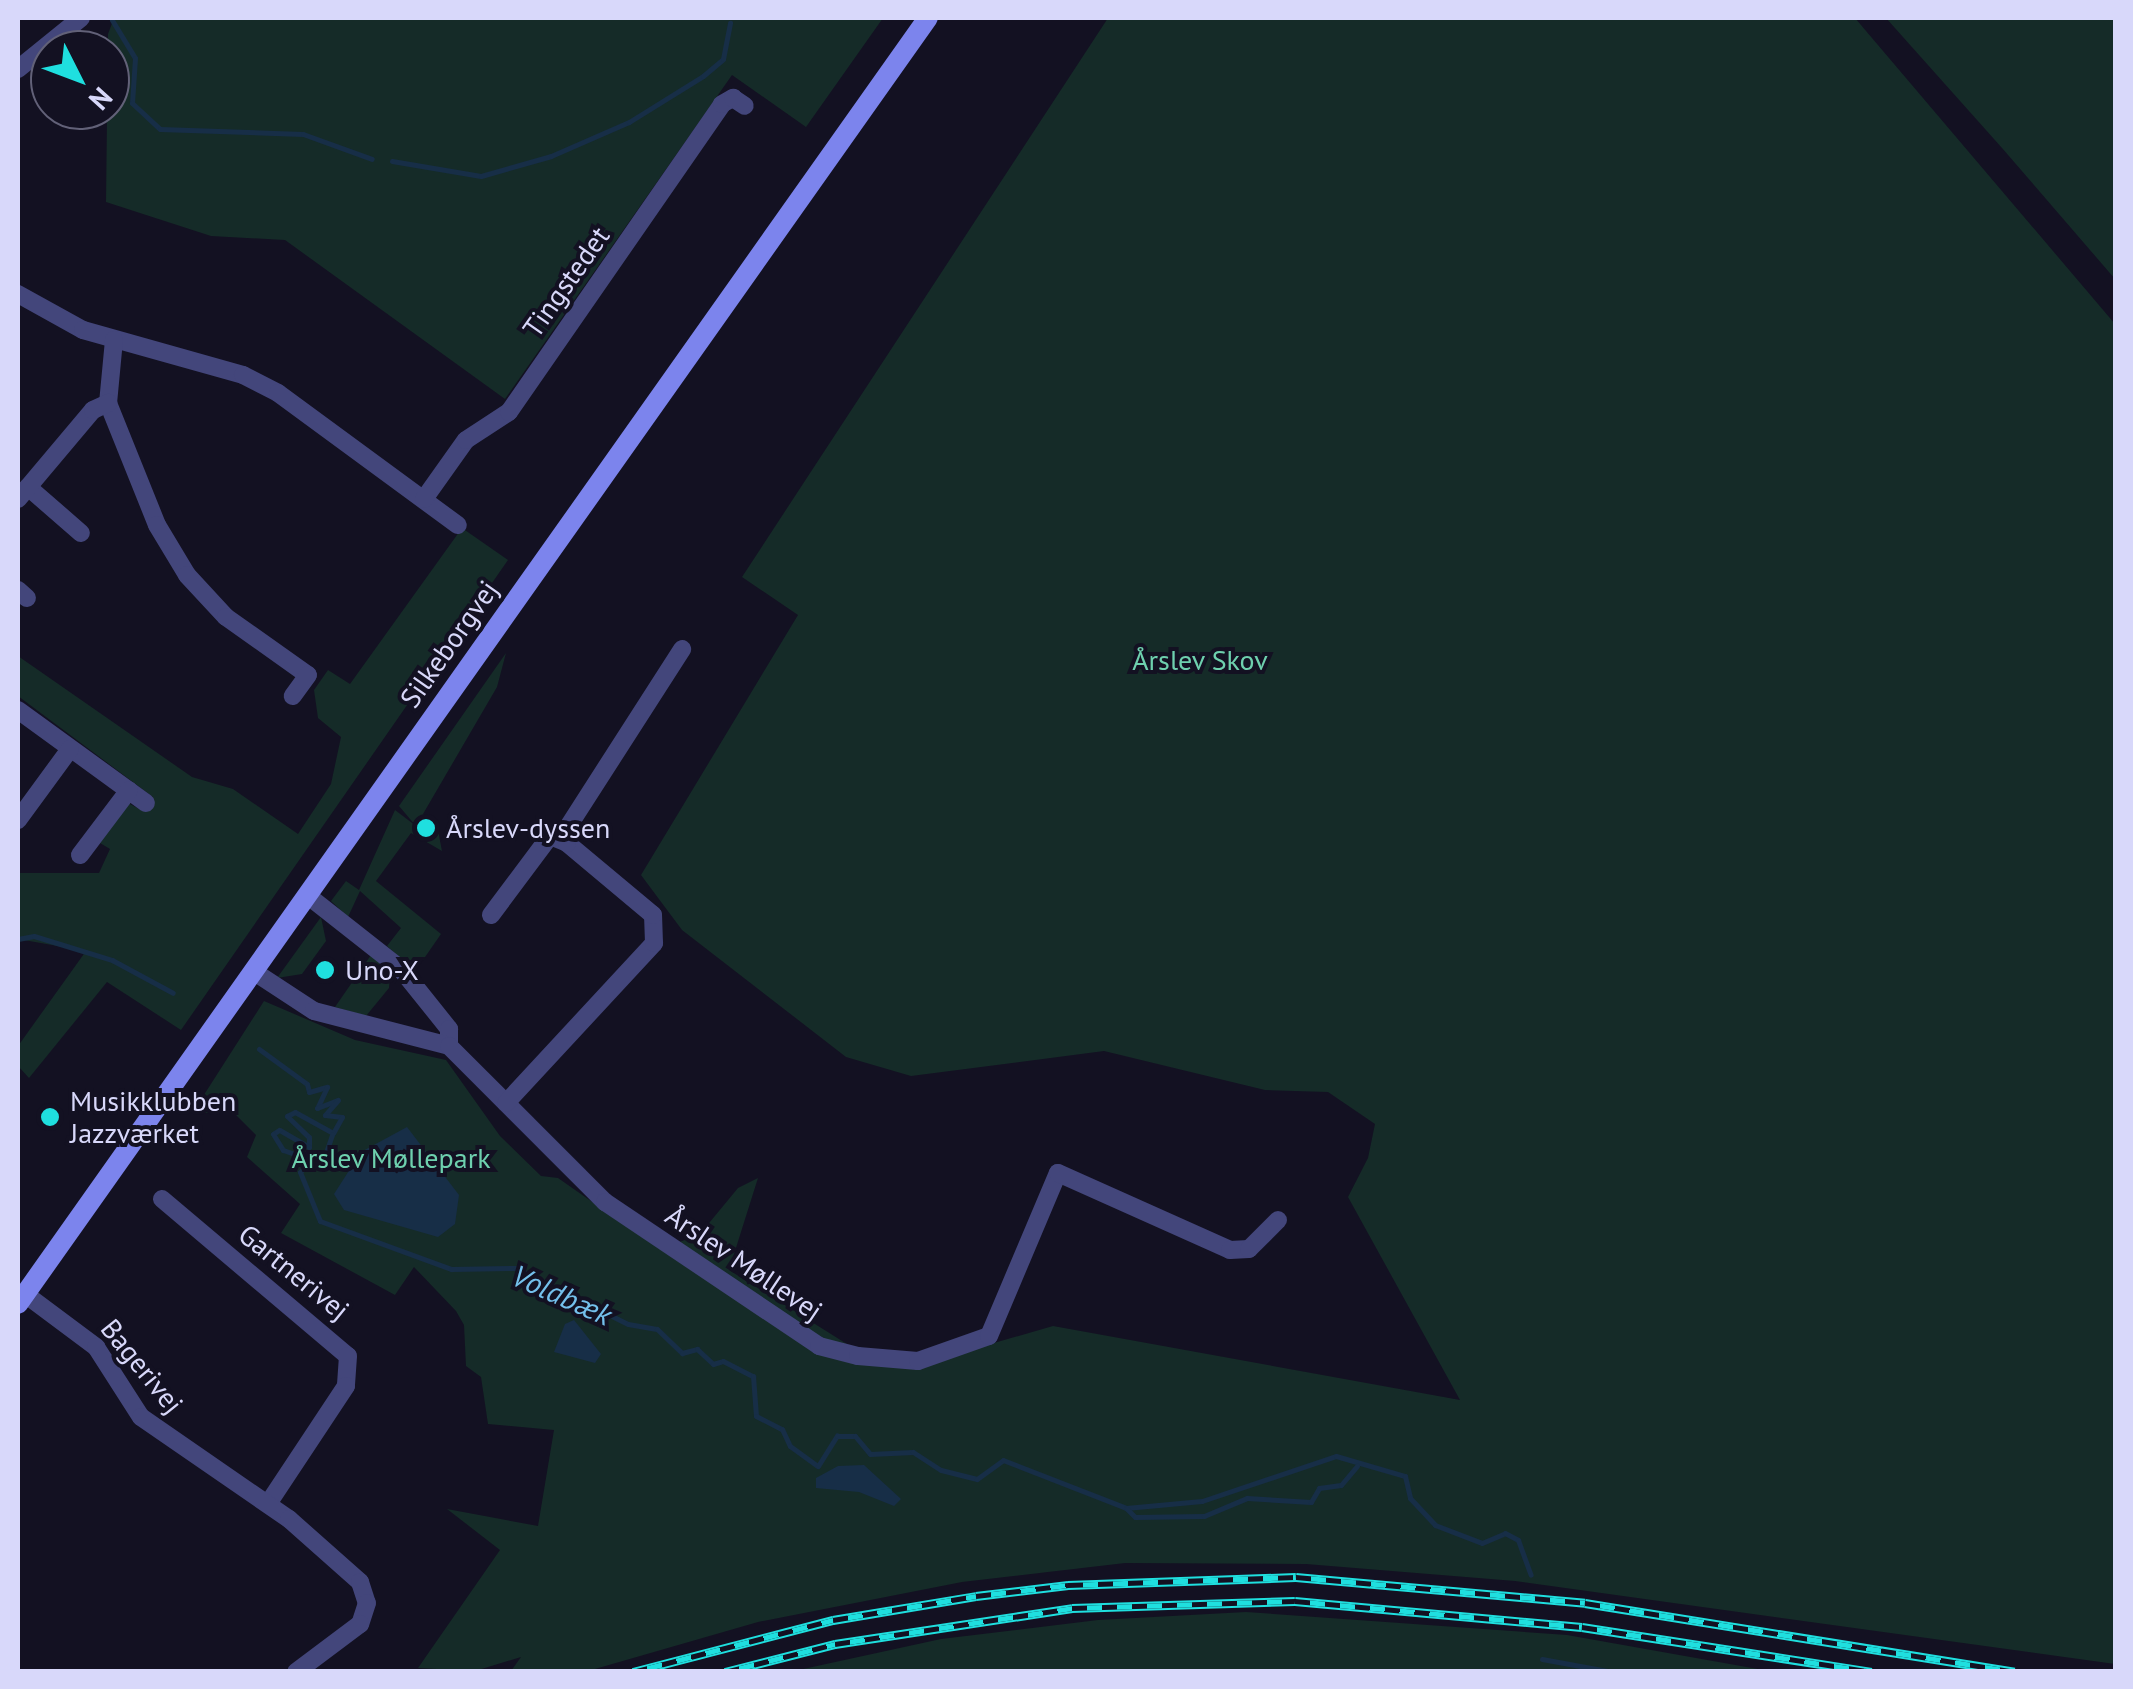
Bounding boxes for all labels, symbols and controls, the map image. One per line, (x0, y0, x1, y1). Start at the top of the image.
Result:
north arrow (30, 30, 130, 130)
text: N (81, 80, 121, 118)
street label: Tingstedet (516, 220, 616, 344)
street label: Silkeborgvej (393, 574, 505, 714)
park label: Årslev Skov (1132, 643, 1268, 677)
place label: Årslev-dyssen (446, 811, 610, 845)
marker: Årslev-dyssen (415, 817, 437, 839)
place label: Uno-X (345, 953, 419, 987)
marker: Uno-X (314, 959, 336, 981)
place label: Musikklubben Jazzværket (70, 1084, 236, 1150)
marker: Musikklubben Jazzværket (39, 1106, 61, 1128)
park label: Årslev Møllepark (291, 1141, 491, 1175)
street label: Årslev Møllevej (659, 1198, 829, 1328)
street label: Gartnerivej (232, 1217, 356, 1327)
water label: Voldbæk (507, 1257, 617, 1333)
street label: Bagerivej (94, 1312, 190, 1420)

